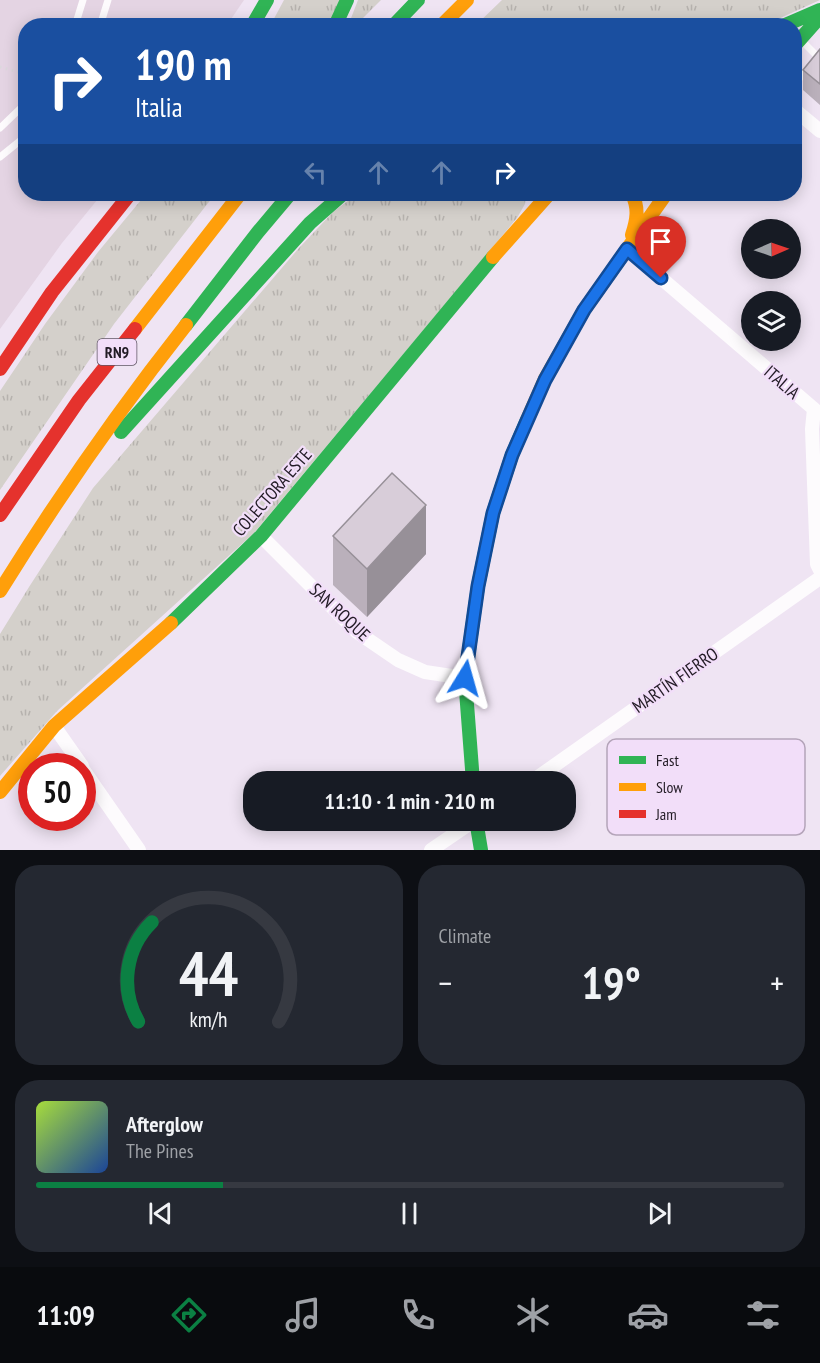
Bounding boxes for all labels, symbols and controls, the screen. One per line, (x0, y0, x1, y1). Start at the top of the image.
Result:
text: 190 m (135, 37, 232, 92)
icon: right (36, 42, 114, 120)
text: Italia (135, 90, 182, 124)
icon: left (299, 156, 332, 189)
icon: ahead (362, 156, 395, 189)
icon: ahead (425, 156, 458, 189)
icon: right (488, 156, 521, 189)
pin (635, 216, 686, 278)
north arrow (741, 219, 801, 279)
map controls (741, 219, 801, 351)
icon: arrive (644, 225, 677, 258)
button: layers (741, 291, 801, 351)
road number: RN9 (98, 339, 136, 365)
street label: ITALIA (759, 360, 805, 404)
street label: COLECTORA ESTE (228, 443, 316, 541)
street label: SAN ROQUE (305, 578, 375, 646)
street label: MARTÍN FIERRO (628, 642, 722, 718)
position arrow (433, 646, 497, 710)
legend (607, 739, 805, 835)
text: Fast (656, 750, 679, 770)
speed limit sign: 50 (18, 753, 96, 831)
text: Slow (656, 777, 683, 797)
text: 11:10 · 1 min · 210 m (324, 787, 495, 815)
text: Jam (655, 804, 677, 824)
text: Climate (439, 923, 491, 949)
text: 44 (179, 932, 239, 1013)
text: 19° (582, 953, 641, 1011)
text: − (439, 961, 452, 1004)
text: + (770, 961, 784, 1004)
text: km/h (190, 1005, 228, 1033)
text: Afterglow (126, 1110, 203, 1138)
text: The Pines (126, 1138, 193, 1164)
icon: previous (144, 1197, 177, 1230)
icon: pause (393, 1197, 426, 1230)
icon: next (643, 1197, 676, 1230)
icon: directions (168, 1294, 210, 1336)
icon: music (282, 1294, 324, 1336)
icon: phone (397, 1294, 439, 1336)
icon: climate (512, 1294, 554, 1336)
icon: car (627, 1294, 669, 1336)
icon: filters (742, 1294, 784, 1336)
text: 11:09 (36, 1298, 95, 1332)

